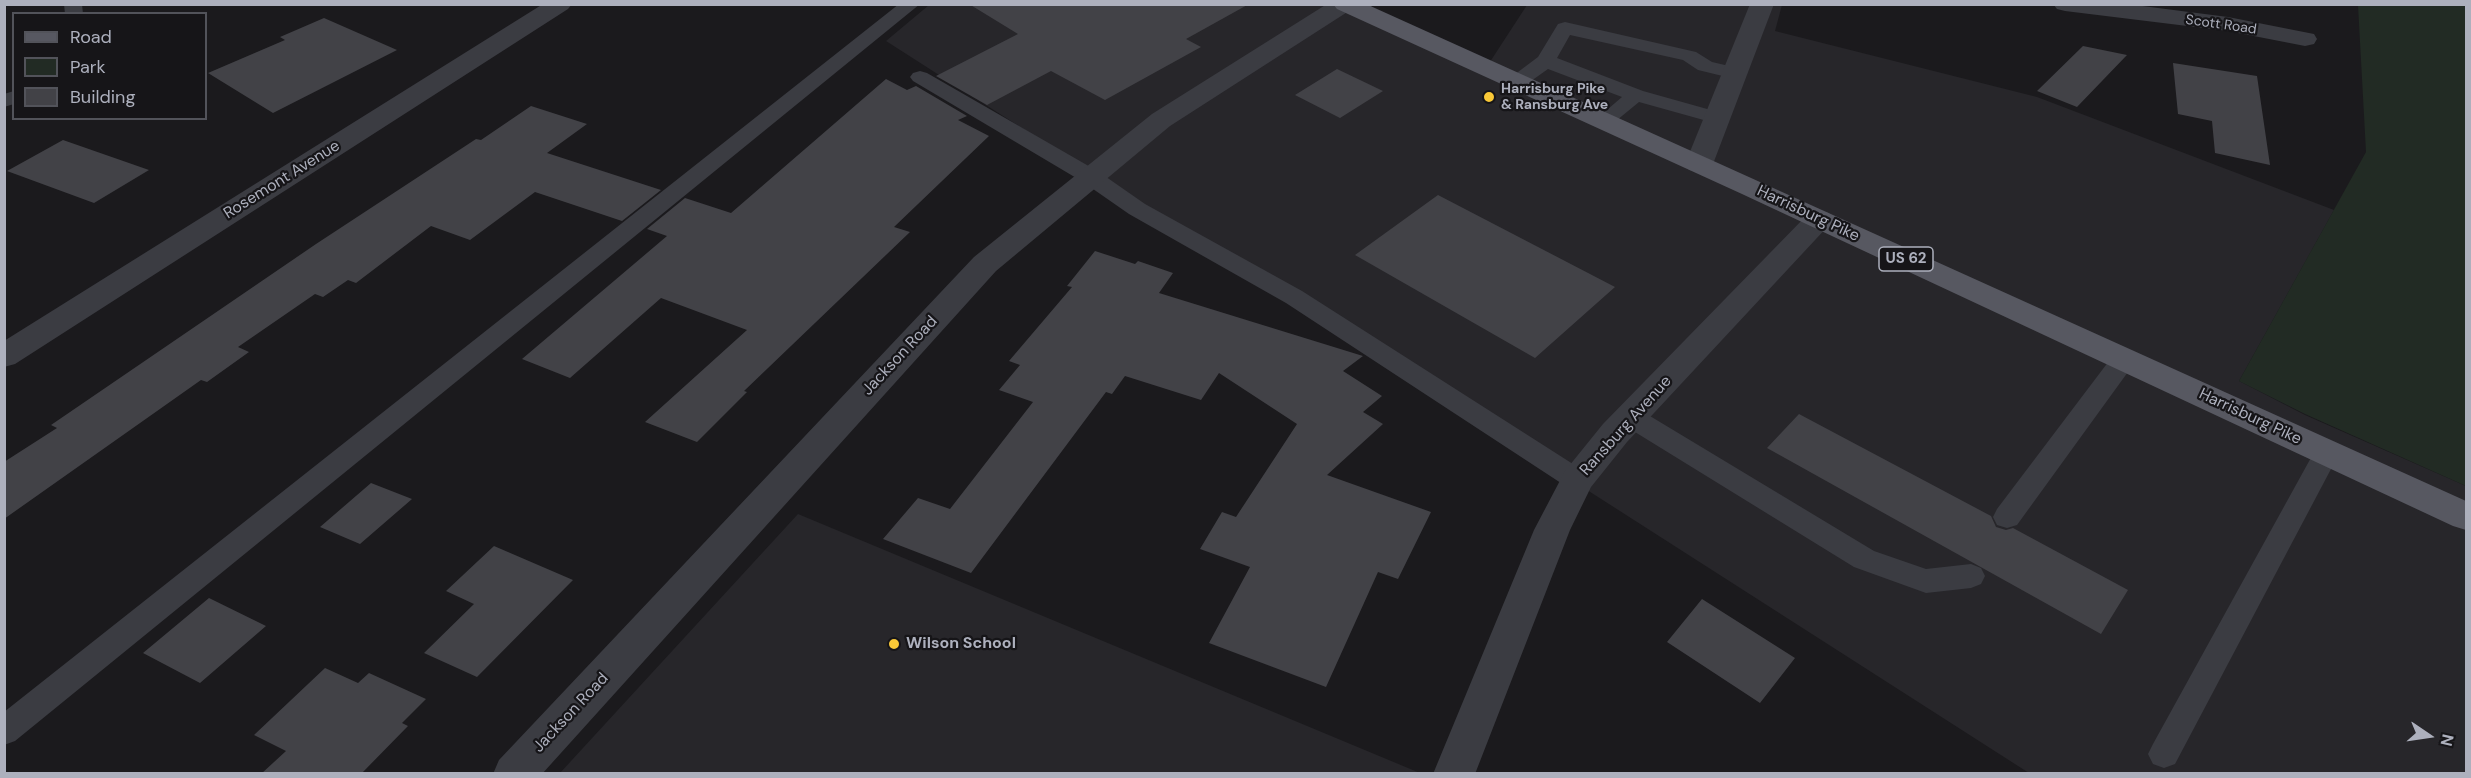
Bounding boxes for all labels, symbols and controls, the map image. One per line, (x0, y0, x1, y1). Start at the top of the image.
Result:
legend (12, 12, 207, 120)
street label: Scott Road (2184, 12, 2258, 38)
text: Road (70, 25, 112, 49)
text: Park (70, 55, 106, 79)
place label: Harrisburg Pike & Ransburg Ave (1501, 81, 1608, 114)
text: Building (70, 85, 135, 109)
marker: Harrisburg Pike & Ransburg Ave (1482, 90, 1496, 104)
street label: Rosemont Avenue (220, 136, 344, 224)
street label: Harrisburg Pike (1754, 182, 1862, 246)
road number: US 62 (1879, 247, 1933, 271)
street label: Jackson Road (858, 312, 942, 400)
street label: Ransburg Avenue (1576, 372, 1676, 480)
street label: Harrisburg Pike (2196, 385, 2304, 449)
place label: Wilson School (906, 634, 1016, 654)
marker: Wilson School (887, 637, 901, 651)
street label: Jackson Road (529, 669, 613, 757)
north arrow (2399, 706, 2459, 766)
text: N (2435, 732, 2459, 748)

